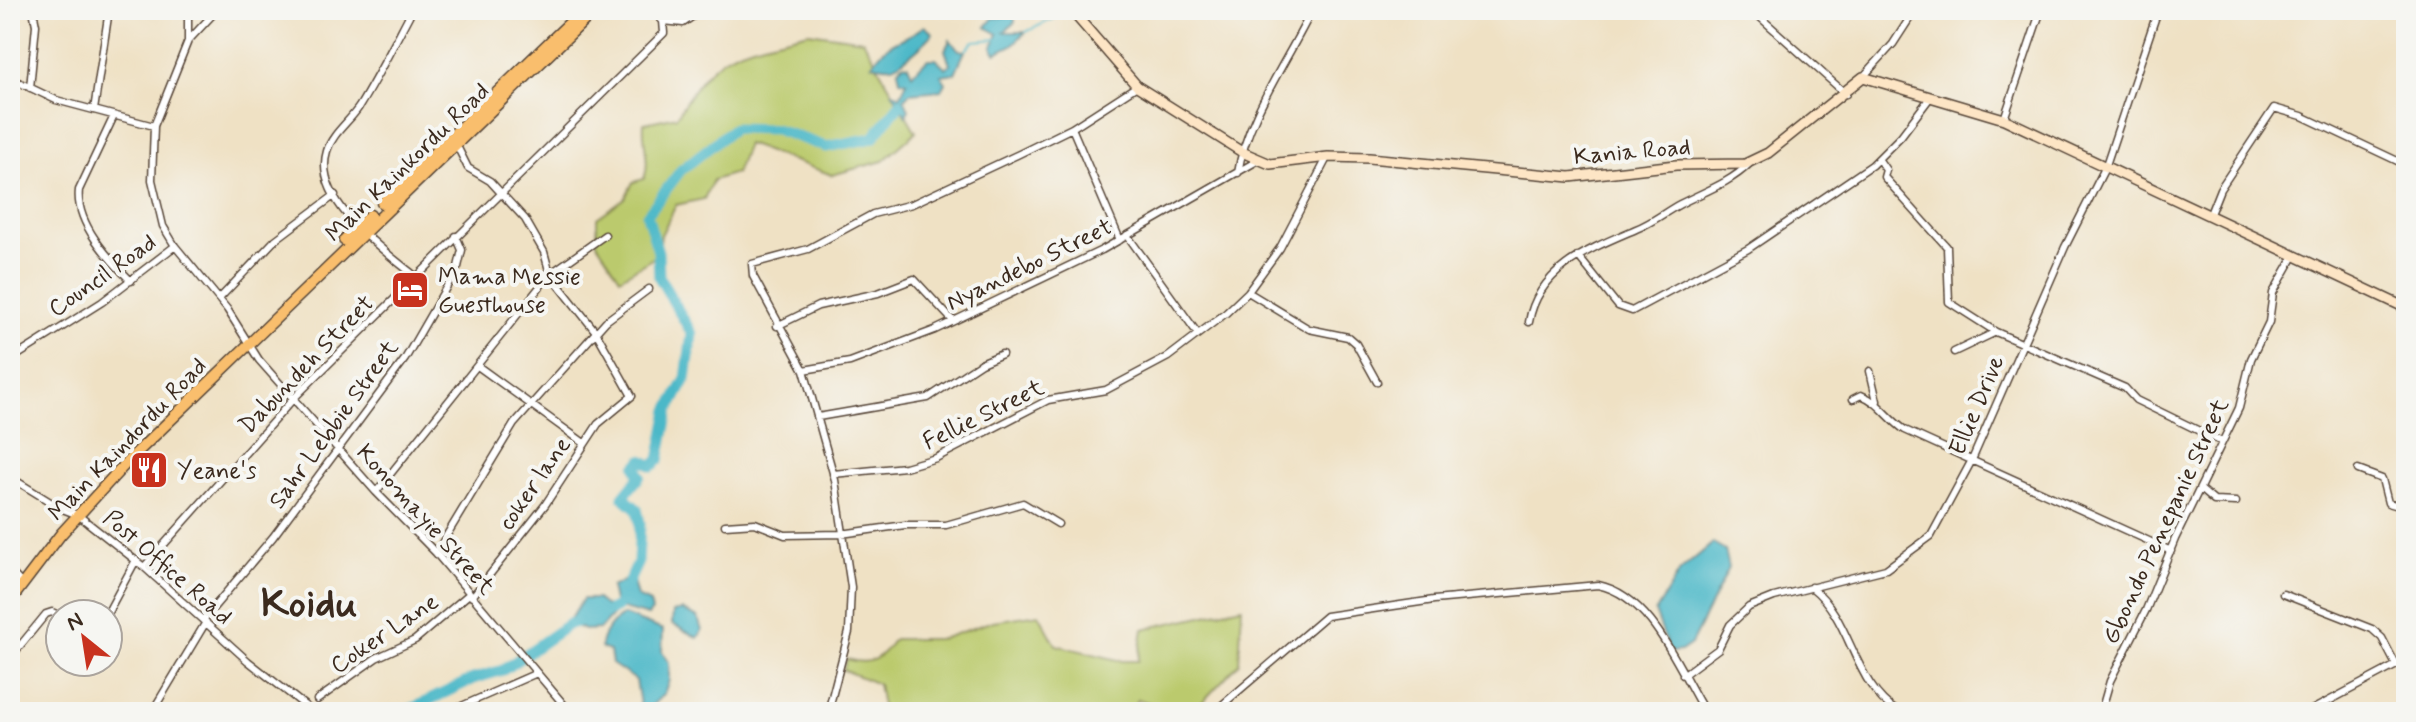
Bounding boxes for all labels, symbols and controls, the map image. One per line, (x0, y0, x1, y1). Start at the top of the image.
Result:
street label: Main Kainkordu Road (319, 77, 497, 250)
street label: Kania Road (1572, 132, 1692, 173)
street label: Nyandebo Street (942, 212, 1118, 319)
street label: Council Road (43, 228, 163, 325)
place label: Mama Messie Guesthouse (438, 262, 581, 321)
hotel icon: Mama Messie Guesthouse (389, 269, 431, 311)
street label: Dabundeh Street (233, 289, 381, 441)
street label: Sahr Lebbie Street (262, 334, 406, 516)
street label: Ellie Drive (1942, 351, 2012, 460)
street label: Main Kaindordu Road (42, 352, 214, 529)
street label: Fellie Street (918, 373, 1049, 458)
street label: Gbondo Penepanie Street (2096, 394, 2237, 649)
street label: coker lane (492, 431, 579, 537)
street label: Konomayie Street (349, 438, 501, 602)
restaurant icon: Yeane's (128, 449, 170, 491)
place label: Yeane's (177, 456, 257, 487)
street label: Post Office Road (96, 504, 238, 633)
district label: Koidu (261, 579, 357, 631)
street label: Coker Lane (325, 587, 445, 682)
north arrow (44, 598, 124, 678)
text: N (62, 607, 88, 638)

